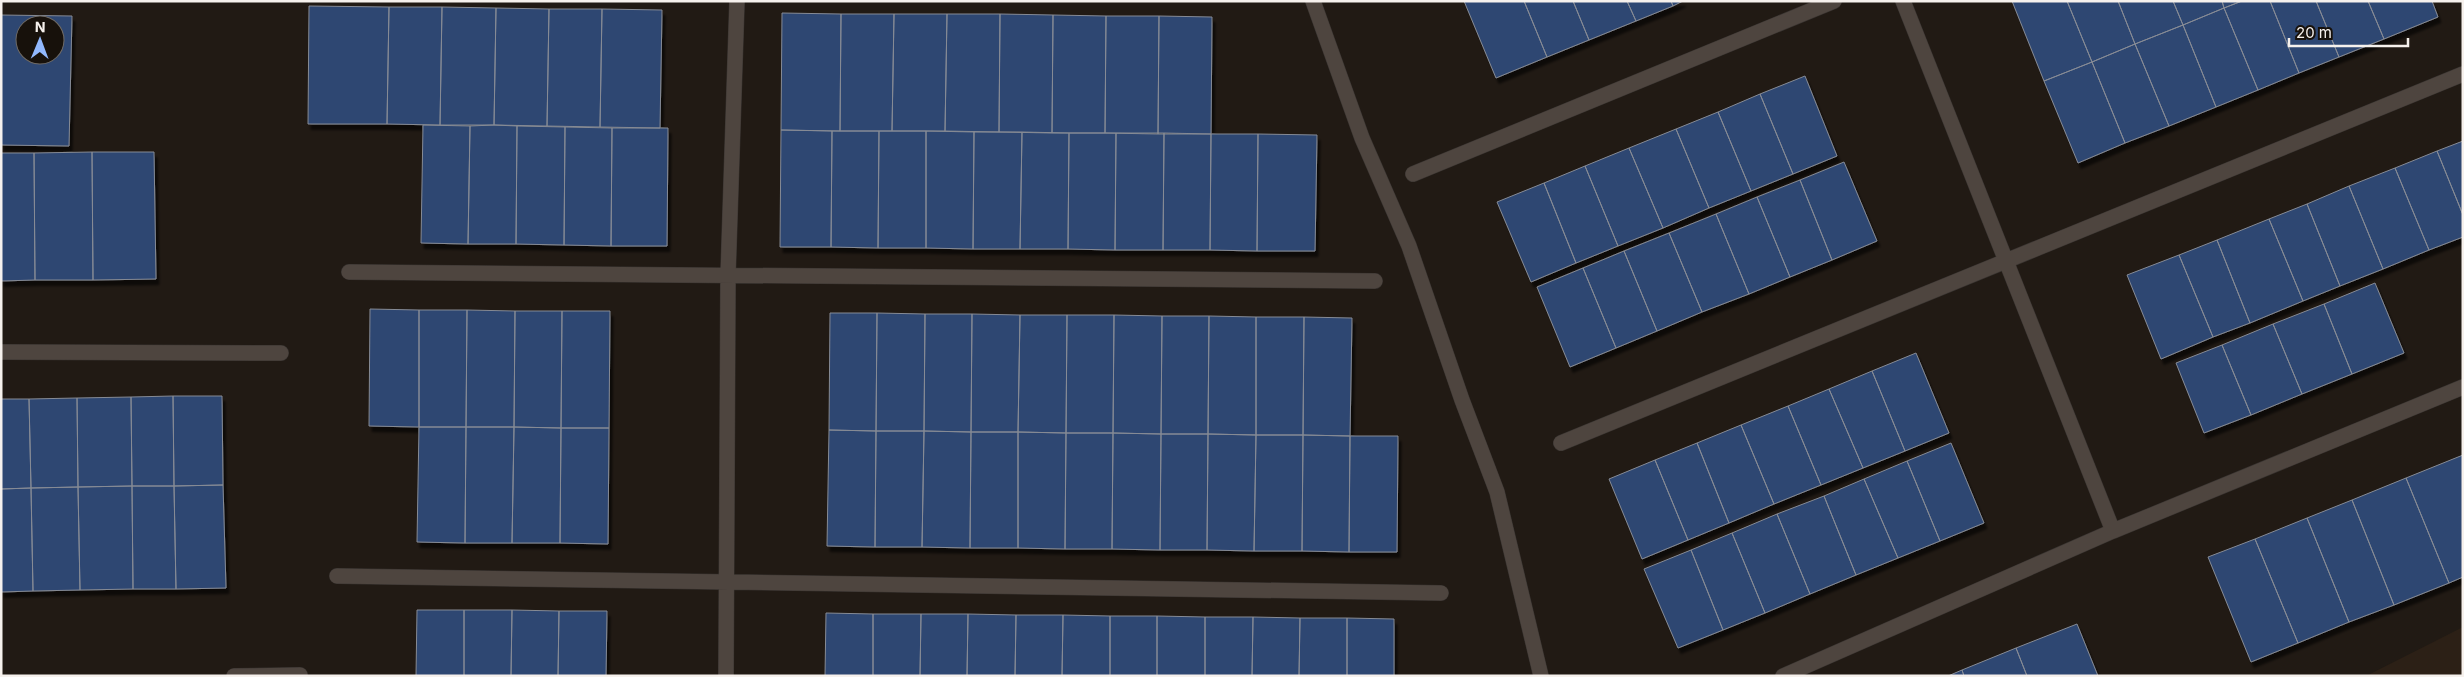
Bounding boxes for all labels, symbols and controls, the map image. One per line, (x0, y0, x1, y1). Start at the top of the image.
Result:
north arrow (15, 15, 65, 65)
scale bar (2289, 15, 2408, 47)
text: N (35, 18, 46, 35)
text: 20 m (2296, 23, 2332, 42)

